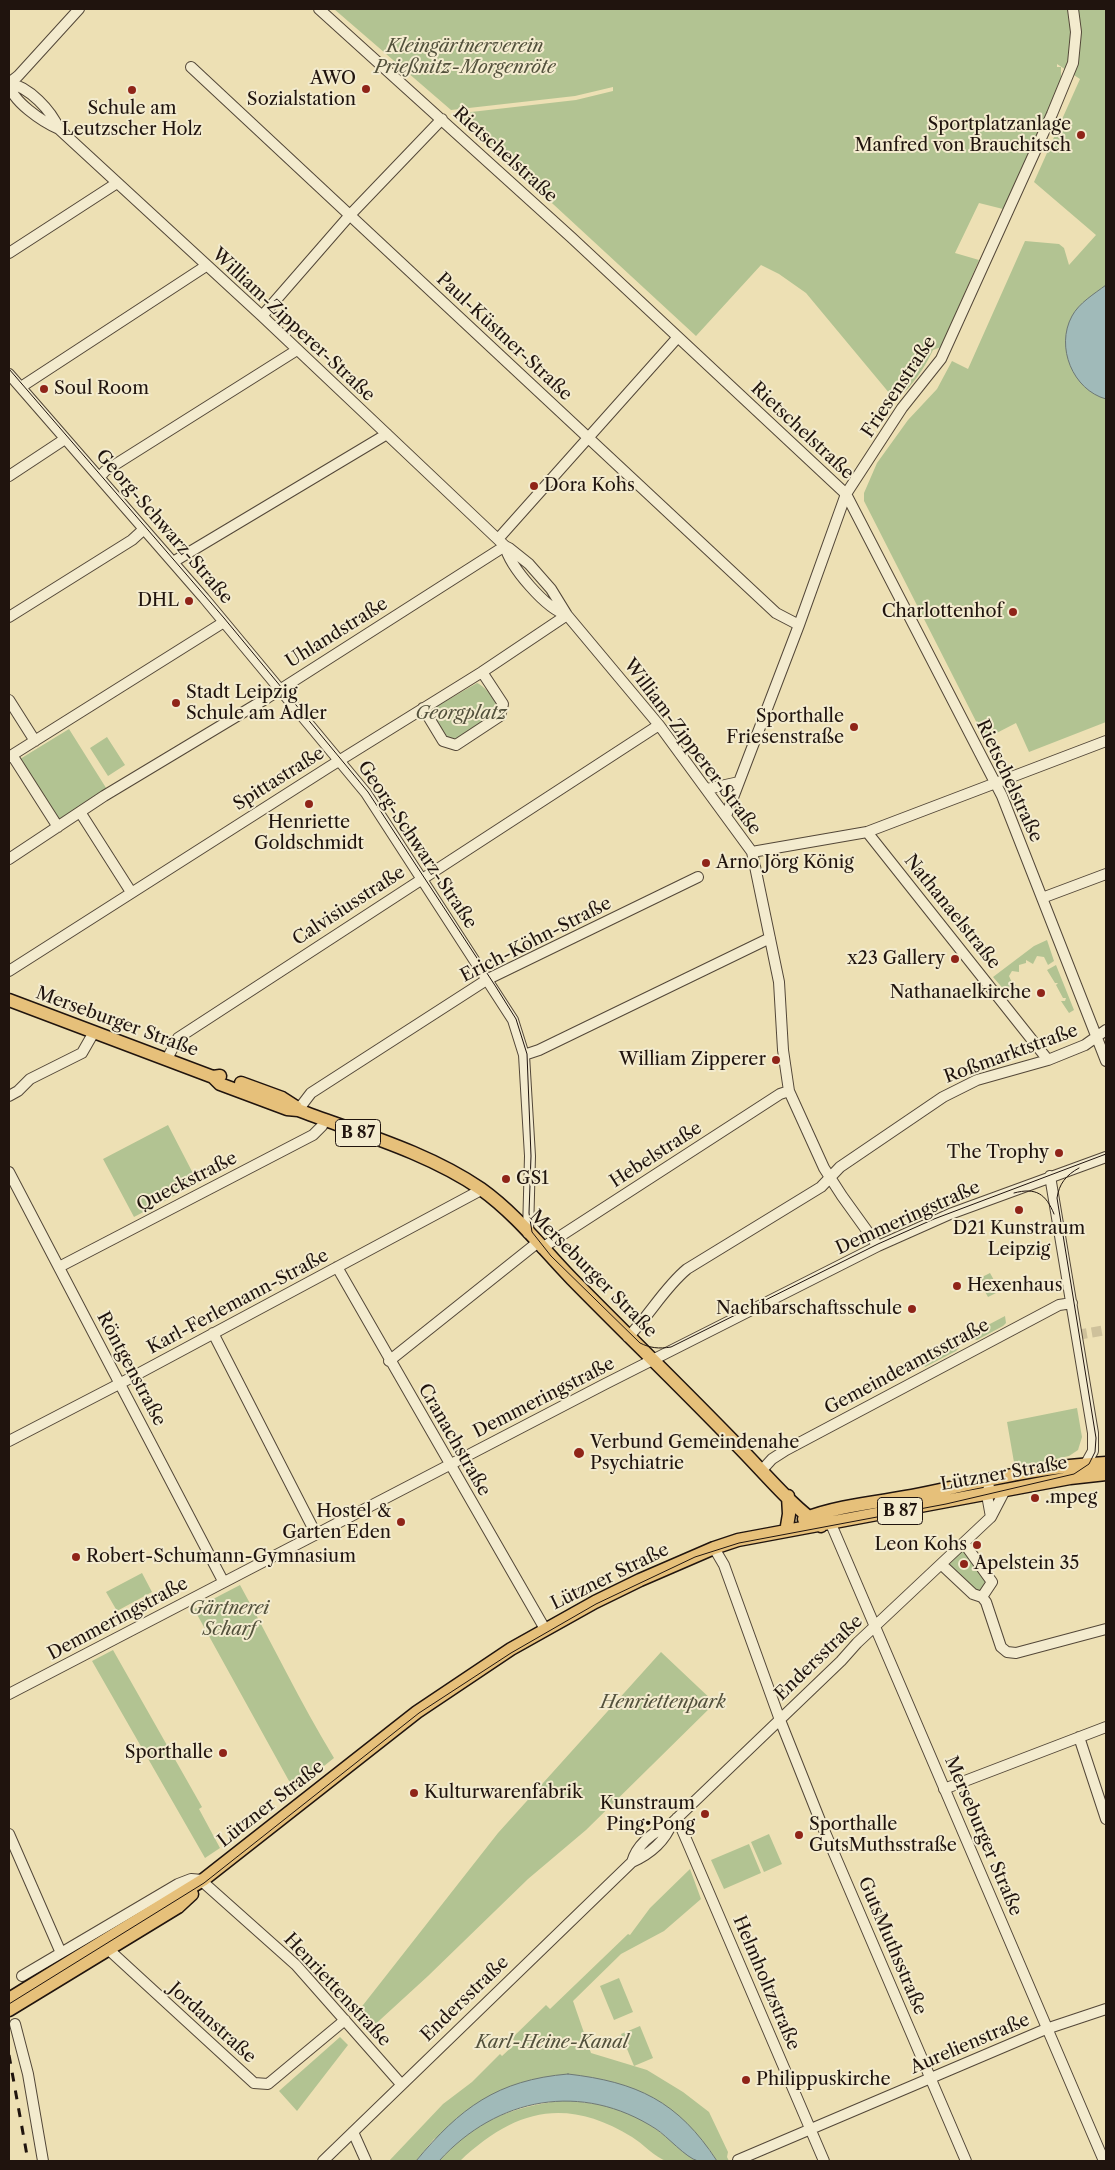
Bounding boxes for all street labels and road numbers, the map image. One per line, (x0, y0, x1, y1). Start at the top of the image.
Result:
street label: Rietschelstraße (448, 103, 562, 207)
street label: William-Zipperer-Straße (207, 244, 379, 406)
street label: Paul-Küstner-Straße (432, 269, 576, 405)
street label: Friesenstraße (857, 332, 941, 442)
street label: Rietschelstraße (746, 378, 858, 484)
street label: Georg-Schwarz-Straße (91, 445, 237, 609)
street label: Uhlandstraße (282, 593, 392, 673)
street label: William-Zipperer-Straße (619, 655, 765, 839)
street label: Rietschelstraße (971, 716, 1047, 846)
street label: Spittastraße (230, 743, 328, 815)
street label: Georg-Schwarz-Straße (353, 757, 481, 933)
street label: Nathanaelstraße (899, 850, 1005, 974)
street label: Calvisiusstraße (289, 862, 409, 950)
street label: Erich-Köhn-Straße (457, 893, 615, 987)
street label: Merseburger Straße (33, 983, 201, 1061)
street label: Roßmarktstraße (941, 1020, 1081, 1088)
street label: Hebelstraße (606, 1117, 706, 1193)
road number: B 87 (336, 1120, 380, 1146)
street label: Queckstraße (133, 1147, 241, 1217)
street label: Demmeringstraße (832, 1176, 984, 1260)
street label: Merseburger Straße (525, 1206, 661, 1342)
street label: Karl-Ferlemann-Straße (144, 1245, 332, 1359)
street label: Röntgenstraße (92, 1308, 170, 1430)
street label: Gemeindeamtsstraße (821, 1314, 993, 1420)
street label: Demmeringstraße (470, 1353, 618, 1443)
street label: Cranachstraße (413, 1380, 495, 1500)
street label: Lützner Straße (939, 1452, 1069, 1496)
road number: B 87 (878, 1498, 922, 1524)
street label: Lützner Straße (547, 1539, 673, 1615)
street label: Demmeringstraße (44, 1573, 192, 1665)
street label: Endersstraße (771, 1611, 867, 1705)
street label: Merseburger Straße (940, 1753, 1026, 1919)
street label: Lützner Straße (214, 1756, 328, 1852)
street label: GutsMuthsstraße (853, 1874, 931, 2018)
street label: Helmholtzstraße (728, 1912, 804, 2054)
street label: Henriettenstraße (279, 1929, 395, 2051)
street label: Endersstraße (417, 1952, 513, 2046)
street label: Jordanstraße (164, 1978, 260, 2068)
street label: Aurelienstraße (907, 2009, 1033, 2079)

